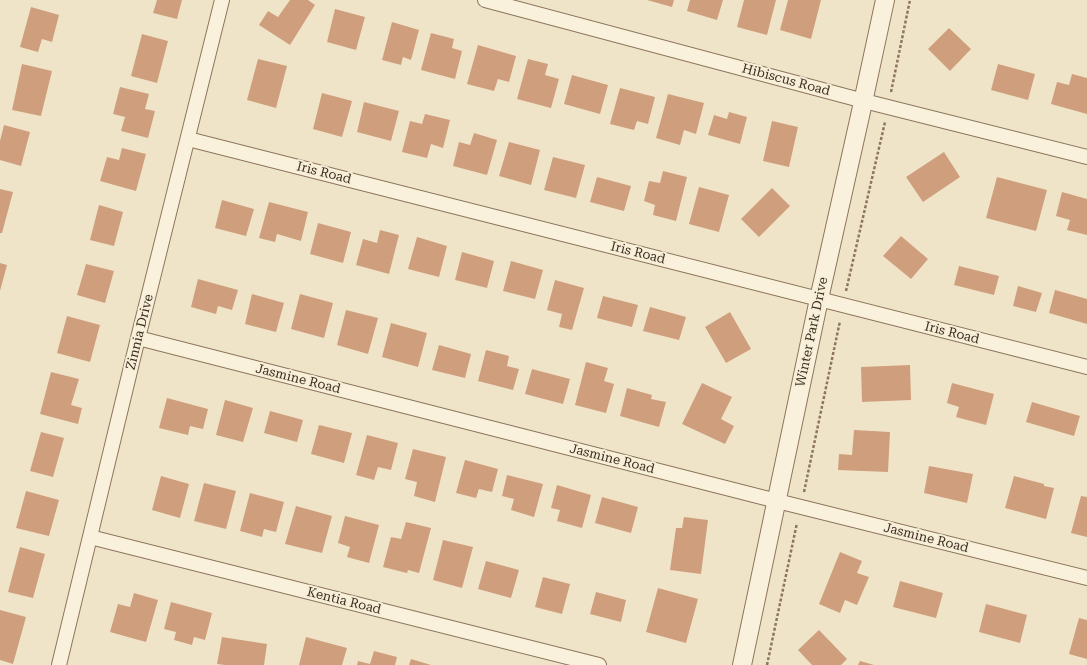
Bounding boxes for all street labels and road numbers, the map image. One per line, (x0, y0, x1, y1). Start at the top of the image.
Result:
street label: Hibiscus Road (740, 61, 832, 99)
street label: Iris Road (295, 159, 353, 187)
street label: Iris Road (609, 239, 667, 267)
street label: Winter Park Drive (793, 276, 831, 388)
street label: Zinnia Drive (123, 293, 157, 371)
street label: Iris Road (923, 319, 981, 347)
street label: Jasmine Road (254, 361, 342, 397)
street label: Jasmine Road (568, 441, 656, 477)
street label: Jasmine Road (882, 520, 970, 556)
street label: Kentia Road (305, 584, 383, 618)

